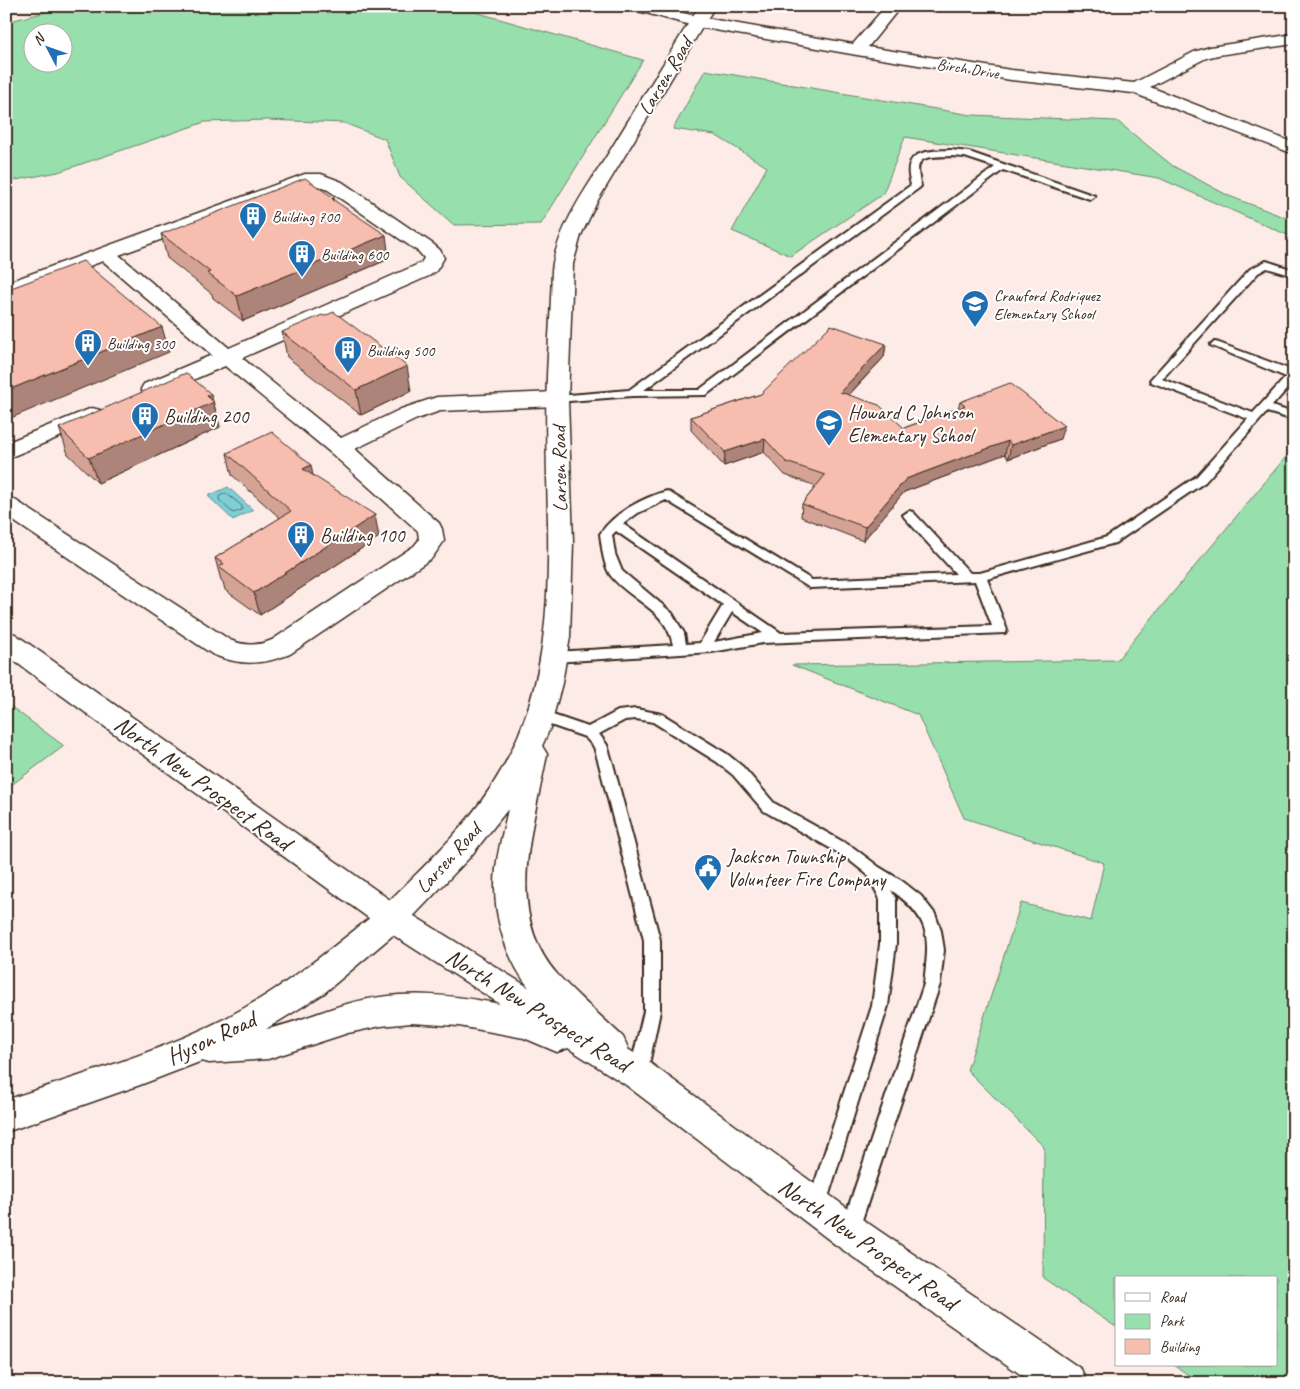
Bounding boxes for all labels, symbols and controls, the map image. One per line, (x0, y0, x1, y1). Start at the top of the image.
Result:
north arrow (22, 22, 72, 72)
text: N (29, 29, 49, 49)
street label: Larsen Road (633, 30, 700, 119)
street label: Birch Drive (935, 54, 1002, 84)
building icon: Building 700 (238, 201, 268, 240)
place label: Building 700 (272, 207, 341, 227)
building icon: Building 600 (287, 239, 317, 278)
place label: Building 600 (321, 245, 390, 265)
place label: Crawford Rodriquez Elementary School (994, 286, 1101, 324)
school or university icon: Crawford Rodriquez Elementary School (960, 289, 990, 328)
building icon: Building 300 (73, 328, 103, 367)
place label: Building 300 (107, 334, 176, 354)
building icon: Building 500 (333, 335, 363, 374)
place label: Building 500 (367, 341, 436, 361)
place label: Howard C Johnson Elementary School (848, 400, 976, 448)
building icon: Building 200 (130, 401, 160, 440)
place label: Building 200 (164, 404, 250, 429)
school or university icon: Howard C Johnson Elementary School (814, 408, 844, 447)
street label: Larsen Road (546, 423, 573, 512)
building icon: Building 100 (286, 520, 316, 559)
place label: Building 100 (320, 523, 406, 548)
street label: North New Prospect Road (109, 709, 300, 859)
street label: Larsen Road (410, 816, 488, 899)
place label: Jackson Township Volunteer Fire Company (726, 844, 888, 892)
public building icon: Jackson Township Volunteer Fire Company (693, 853, 723, 892)
street label: North New Prospect Road (440, 941, 639, 1081)
street label: Hyson Road (162, 1003, 264, 1072)
street label: North New Prospect Road (773, 1171, 966, 1319)
legend (1115, 1276, 1278, 1366)
text: Road (1160, 1288, 1187, 1307)
text: Park (1160, 1312, 1185, 1331)
text: Building (1160, 1338, 1200, 1357)

